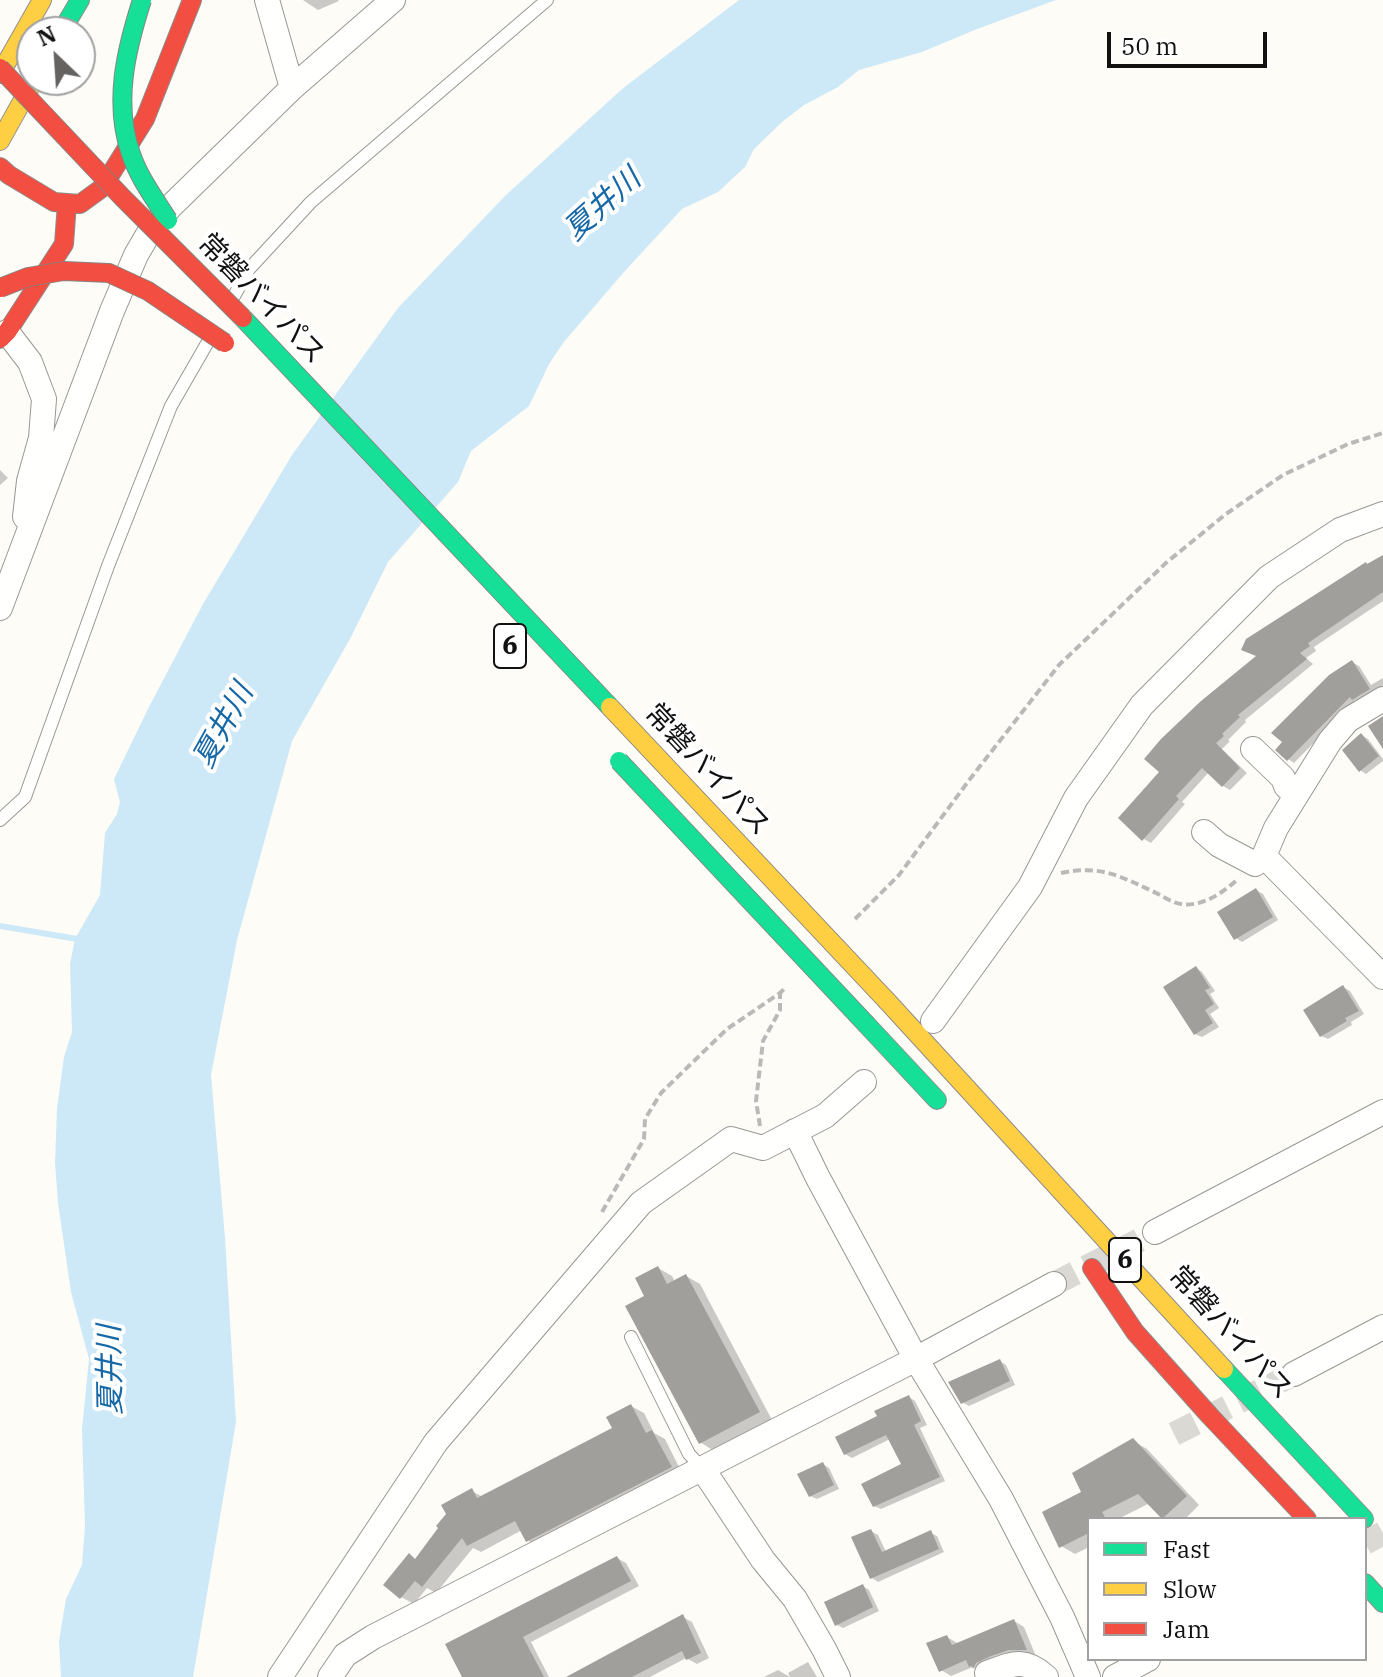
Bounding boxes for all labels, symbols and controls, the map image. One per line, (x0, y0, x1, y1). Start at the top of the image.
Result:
north arrow (16, 16, 96, 96)
scale bar (1111, 16, 1271, 66)
text: N (32, 19, 61, 52)
text: 50 m (1121, 30, 1178, 62)
water label: 夏井川 (558, 162, 648, 248)
street label: 常磐バイパス (191, 227, 331, 371)
road number: 6 (494, 624, 526, 668)
water label: 夏井川 (186, 678, 262, 774)
street label: 常磐バイパス (637, 697, 777, 843)
road number: 6 (1109, 1238, 1141, 1282)
street label: 常磐バイパス (1161, 1259, 1299, 1407)
water label: 夏井川 (92, 1325, 130, 1415)
legend (1087, 1517, 1367, 1661)
text: Fast (1163, 1533, 1210, 1565)
text: Slow (1163, 1573, 1216, 1605)
text: Jam (1163, 1613, 1210, 1645)

